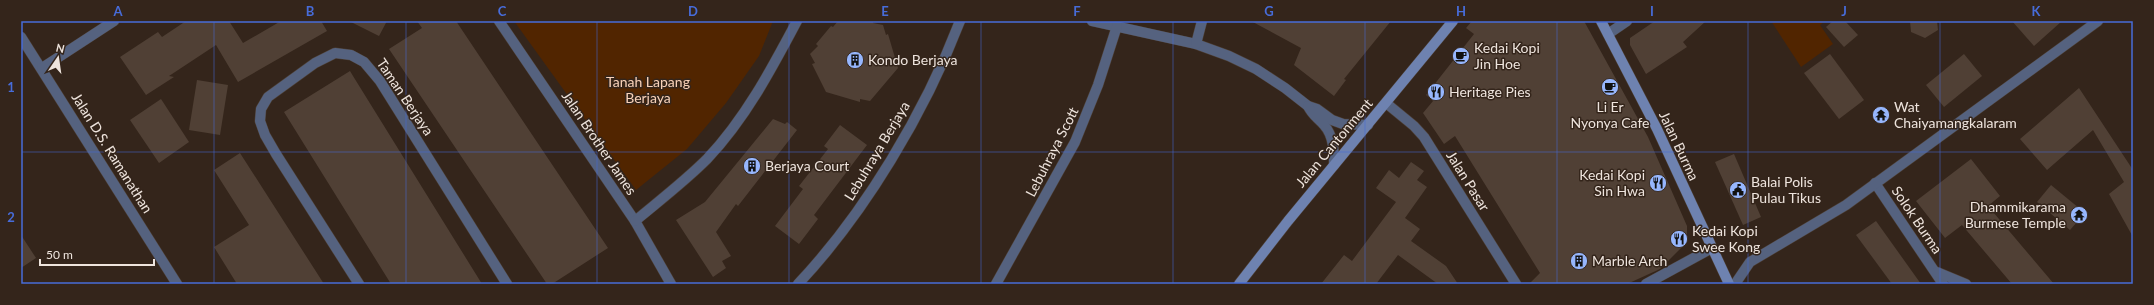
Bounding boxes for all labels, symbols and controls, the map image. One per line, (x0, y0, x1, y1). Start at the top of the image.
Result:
text: A (112, 3, 123, 19)
text: B (306, 3, 315, 19)
text: C (498, 3, 507, 19)
text: D (688, 3, 698, 19)
text: E (881, 3, 889, 19)
text: F (1073, 3, 1081, 19)
text: G (1264, 3, 1274, 19)
text: H (1456, 3, 1466, 19)
text: I (1650, 3, 1654, 19)
text: J (1841, 3, 1847, 19)
text: K (2032, 3, 2042, 19)
north arrow (38, 38, 78, 78)
place label: Kedai Kopi Jin Hoe (1474, 39, 1540, 72)
text: N (55, 40, 66, 55)
cafe icon: Kedai Kopi Jin Hoe (1451, 46, 1471, 66)
building icon: Kondo Berjaya (845, 50, 865, 70)
place label: Kondo Berjaya (868, 51, 958, 68)
street label: Taman Berjaya (373, 55, 437, 138)
park label: Tanah Lapang Berjaya (606, 73, 690, 106)
cafe icon: Li Er Nyonya Cafe (1600, 77, 1620, 97)
text: 1 (7, 79, 15, 95)
restaurant icon: Heritage Pies (1426, 82, 1446, 102)
place label: Heritage Pies (1449, 83, 1531, 100)
street label: Jalan Brother James (558, 88, 640, 198)
street label: Jalan D.S. Ramanathan (68, 89, 156, 216)
street label: Jalan Cantonment (1292, 95, 1376, 191)
street label: Lebuhraya Berjaya (840, 98, 913, 203)
place label: Li Er Nyonya Cafe (1570, 98, 1650, 131)
place label: Wat Chaiyamangkalaram (1894, 98, 2017, 131)
street label: Lebuhraya Scott (1022, 104, 1082, 199)
temple icon: Wat Chaiyamangkalaram (1871, 105, 1891, 125)
street label: Jalan Burma (1656, 108, 1703, 183)
street label: Jalan Pasar (1443, 148, 1494, 214)
building icon: Berjaya Court (742, 156, 762, 176)
place label: Berjaya Court (765, 157, 849, 174)
place label: Kedai Kopi Sin Hwa (1579, 166, 1645, 199)
restaurant icon: Kedai Kopi Sin Hwa (1648, 173, 1668, 193)
place label: Balai Polis Pulau Tikus (1751, 173, 1821, 206)
public building icon: Balai Polis Pulau Tikus (1728, 180, 1748, 200)
street label: Solok Burma (1889, 183, 1946, 257)
place label: Dhammikarama Burmese Temple (1965, 198, 2066, 231)
temple icon: Dhammikarama Burmese Temple (2069, 205, 2089, 225)
text: 2 (7, 209, 15, 225)
place label: Kedai Kopi Swee Kong (1692, 222, 1760, 255)
restaurant icon: Kedai Kopi Swee Kong (1669, 229, 1689, 249)
scale bar (40, 241, 154, 267)
text: 50 m (46, 247, 73, 262)
building icon: Marble Arch (1569, 251, 1589, 271)
place label: Marble Arch (1592, 252, 1667, 269)

